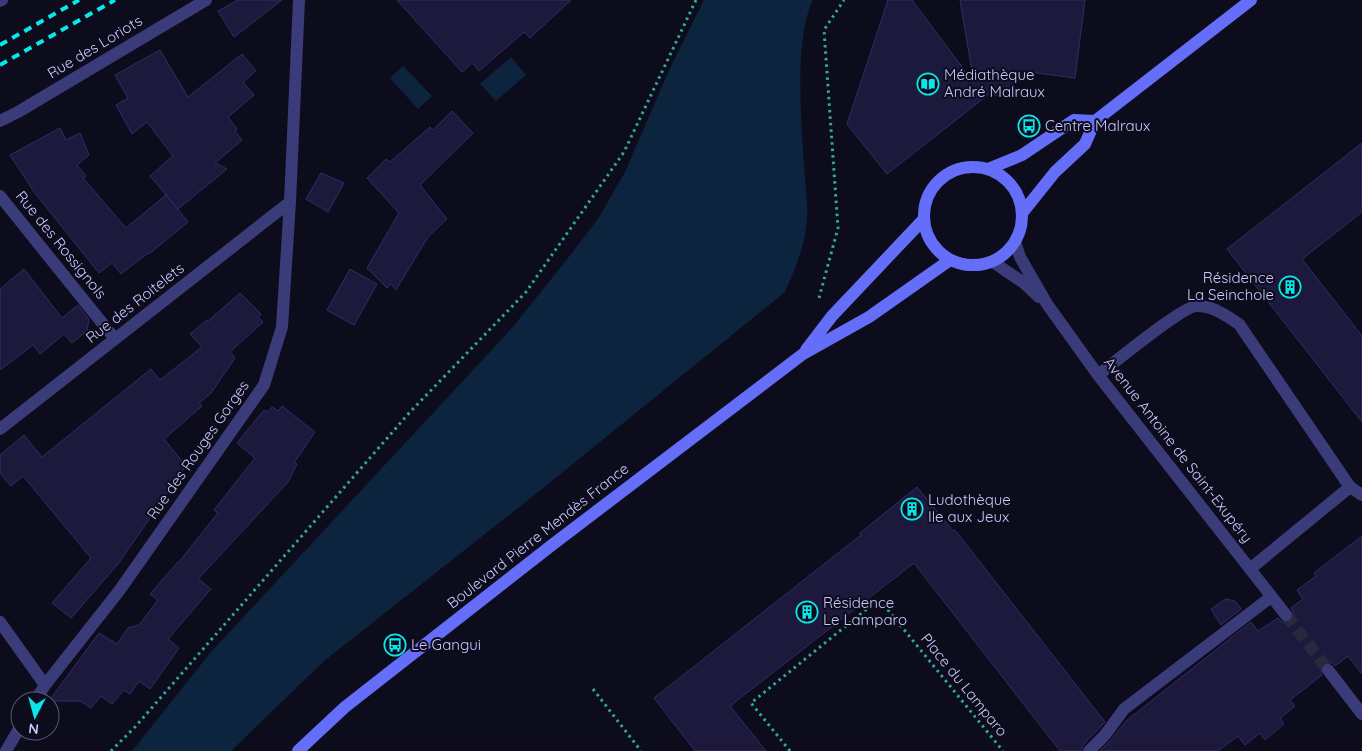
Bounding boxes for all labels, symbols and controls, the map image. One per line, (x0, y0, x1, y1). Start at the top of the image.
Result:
street label: Rue des Loriots (44, 11, 146, 82)
place label: Médiathèque André Malraux (944, 65, 1045, 101)
library icon: Médiathèque André Malraux (916, 72, 940, 96)
bus stop icon: Centre Malraux (1017, 114, 1041, 138)
place label: Centre Malraux (1045, 116, 1150, 135)
street label: Rue des Rossignols (12, 187, 111, 303)
street label: Rue des Roitelets (82, 258, 188, 347)
place label: Résidence La Seinchole (1187, 268, 1274, 304)
building icon: Résidence La Seinchole (1278, 275, 1302, 299)
street label: Avenue Antoine de Saint-Exupéry (1100, 353, 1257, 546)
street label: Rue des Rouges Gorges (142, 377, 253, 523)
street label: Boulevard Pierre Mendès France (443, 459, 632, 612)
place label: Ludothèque Ile aux Jeux (928, 490, 1011, 526)
building icon: Ludothèque Ile aux Jeux (900, 497, 924, 521)
place label: Résidence Le Lamparo (823, 593, 907, 629)
building icon: Résidence Le Lamparo (795, 600, 819, 624)
street label: Place du Lamparo (917, 629, 1012, 740)
bus stop icon: Le Gangui (383, 633, 407, 657)
place label: Le Gangui (411, 635, 481, 654)
north arrow (10, 691, 60, 741)
text: N (28, 719, 40, 738)

